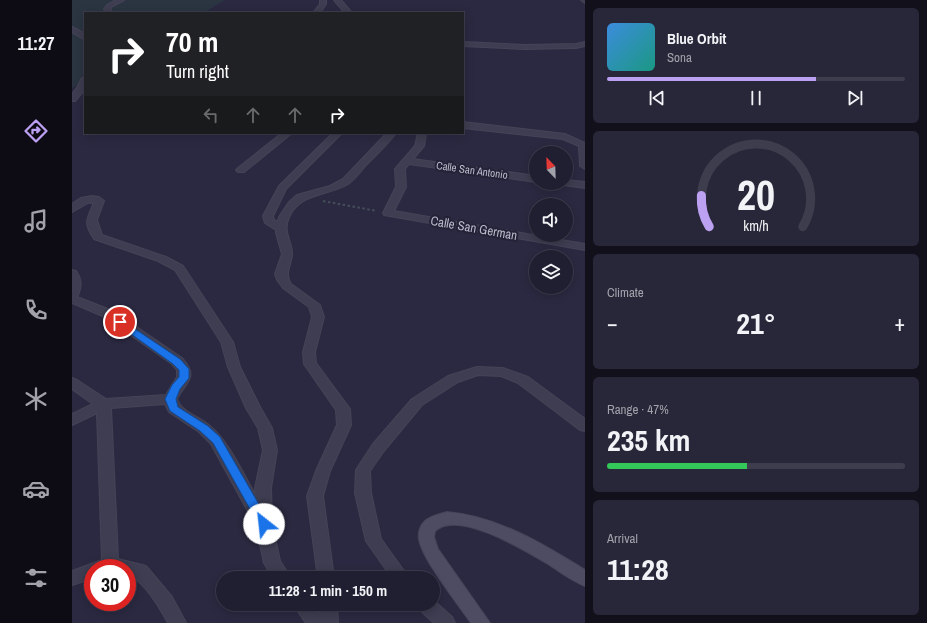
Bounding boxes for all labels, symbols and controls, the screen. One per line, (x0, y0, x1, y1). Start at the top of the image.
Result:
text: 70 m (166, 23, 218, 61)
icon: right (100, 28, 152, 80)
text: Blue Orbit (667, 28, 726, 49)
text: 11:27 (18, 31, 54, 56)
text: Sona (667, 49, 692, 66)
text: Turn right (166, 59, 229, 84)
icon: previous (646, 87, 668, 109)
icon: pause (745, 87, 767, 109)
icon: next (844, 87, 866, 109)
icon: left (200, 104, 222, 126)
icon: ahead (242, 104, 264, 126)
icon: ahead (284, 104, 306, 126)
icon: right (326, 104, 348, 126)
icon: directions (22, 117, 50, 145)
north arrow (529, 146, 573, 190)
map controls (529, 146, 573, 294)
street label: Calle San Antonio (435, 158, 509, 182)
text: 20 (737, 166, 775, 222)
button: sound (529, 198, 573, 242)
icon: music (22, 207, 50, 235)
street label: Calle San German (429, 212, 519, 244)
text: km/h (743, 215, 769, 234)
button: layers (529, 250, 573, 294)
text: Climate (607, 284, 644, 301)
icon: phone (22, 296, 50, 324)
text: 21° (736, 303, 776, 343)
pin (103, 305, 137, 339)
text: − (607, 308, 618, 338)
text: + (894, 308, 905, 338)
icon: arrive (109, 311, 131, 333)
icon: climate (22, 385, 50, 413)
text: Range · 47% (607, 401, 669, 418)
text: 235 km (607, 420, 690, 460)
icon: car (22, 475, 50, 503)
position arrow (243, 503, 285, 545)
text: Arrival (607, 530, 638, 547)
text: 11:28 (607, 549, 669, 589)
speed limit sign: 30 (84, 559, 136, 611)
icon: filters (22, 564, 50, 592)
text: 11:28 · 1 min · 150 m (269, 580, 387, 601)

